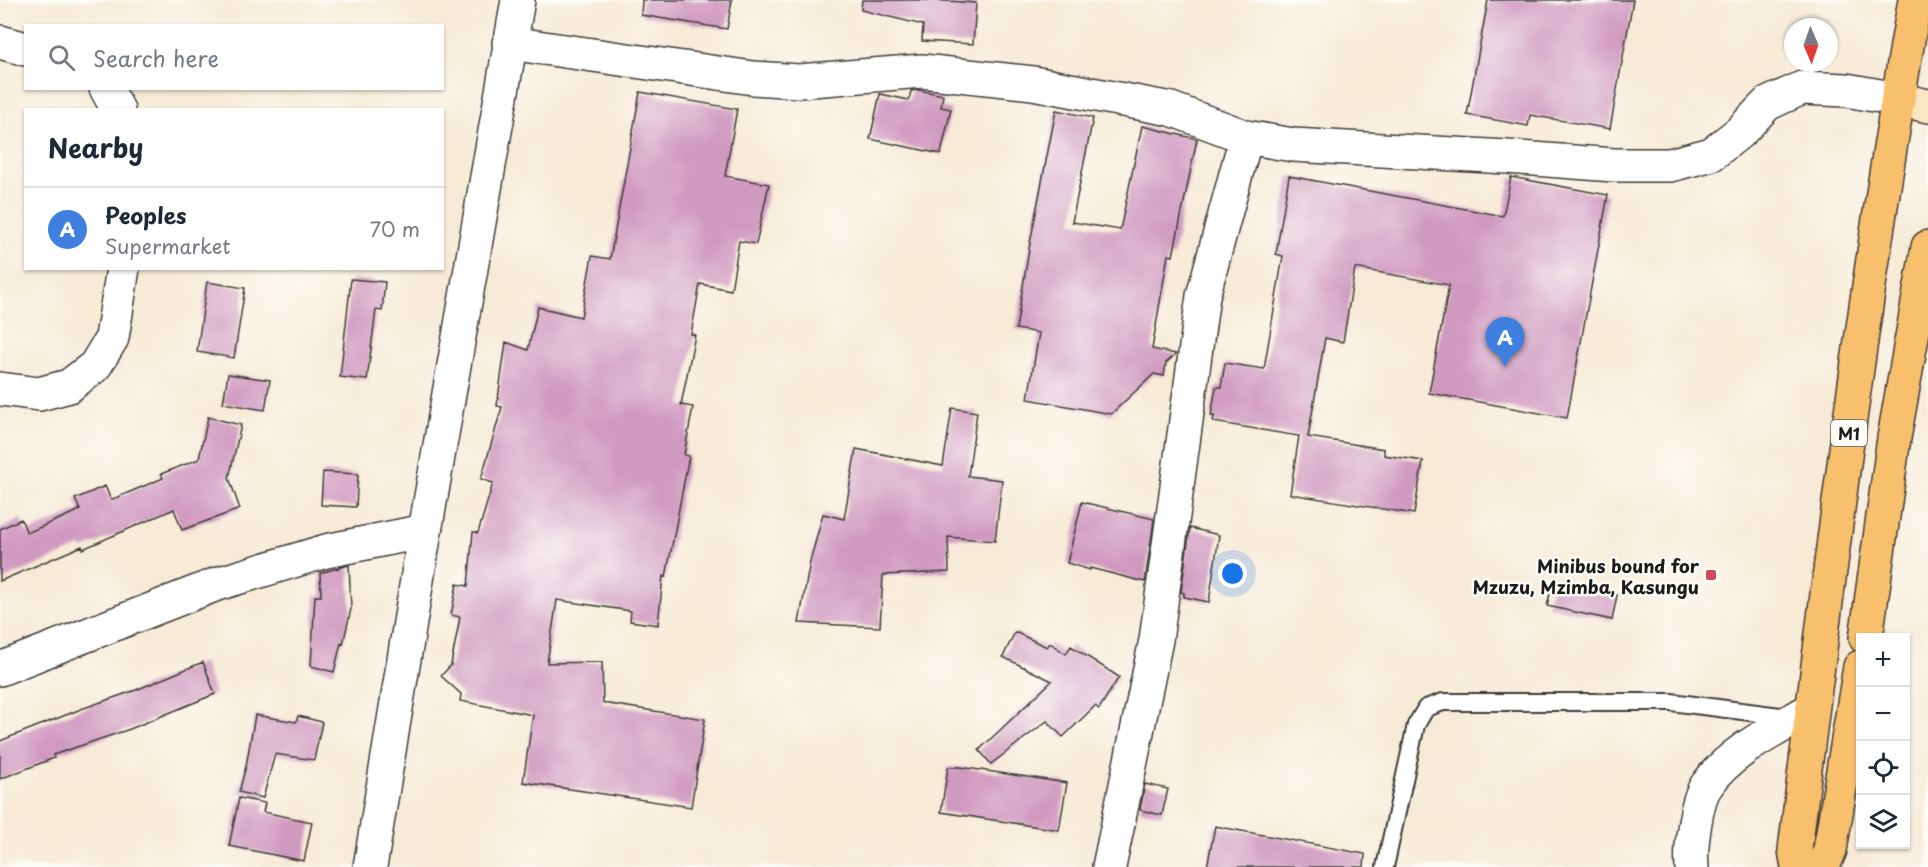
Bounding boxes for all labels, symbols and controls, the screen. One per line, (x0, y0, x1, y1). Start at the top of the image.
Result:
north arrow (1784, 18, 1838, 72)
search box (24, 24, 444, 90)
icon: search (45, 41, 78, 74)
text: Search here (93, 41, 219, 74)
text: Nearby (48, 128, 143, 167)
text: Peoples (105, 198, 187, 231)
text: A (60, 214, 75, 244)
text: 70 m (370, 214, 420, 244)
text: Supermarket (105, 231, 231, 261)
pin: A (1486, 318, 1524, 367)
road number: M1 (1831, 420, 1867, 446)
place label: Minibus bound for Mzuzu, Mzimba, Kasungu (1473, 552, 1700, 600)
your location (1218, 559, 1247, 588)
marker: Minibus bound for Mzuzu, Mzimba, Kasungu (1704, 568, 1718, 582)
map controls (1856, 633, 1910, 849)
button: + (1856, 633, 1910, 687)
button: − (1856, 687, 1910, 741)
button: locate (1856, 741, 1910, 795)
button: layers (1856, 795, 1910, 849)

